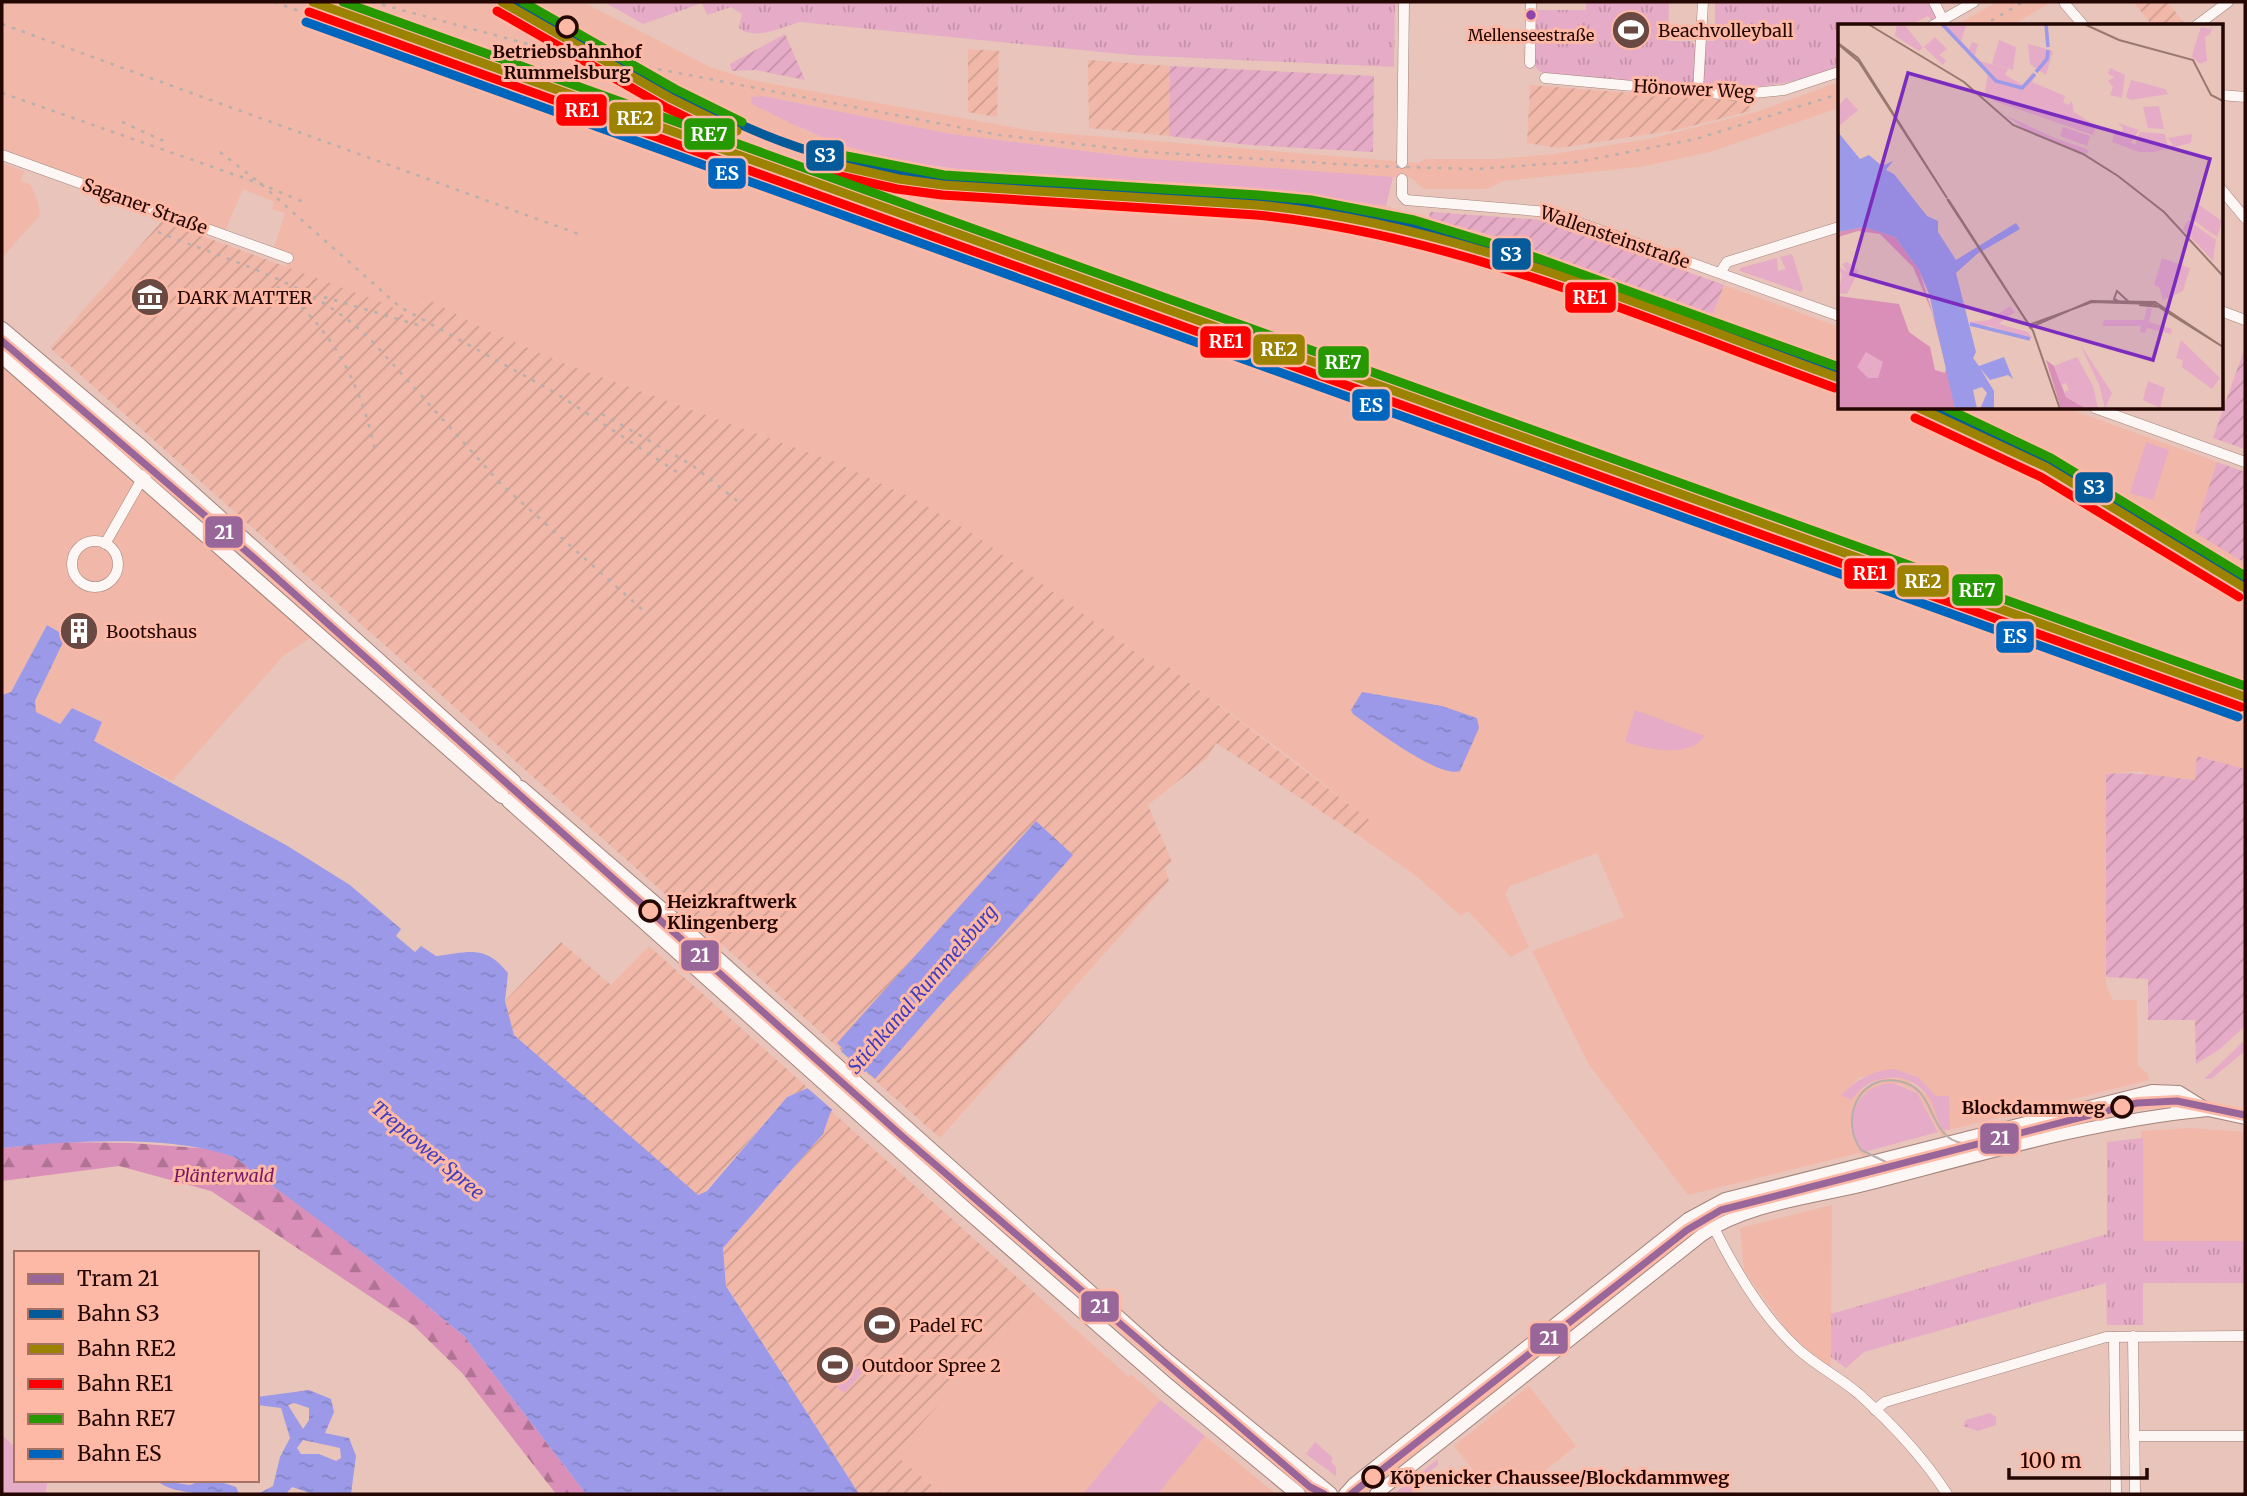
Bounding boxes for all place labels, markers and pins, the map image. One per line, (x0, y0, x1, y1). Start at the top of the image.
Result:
marker: Mellenseestraße (1524, 8, 1538, 22)
sports icon: Beachvolleyball (1610, 9, 1652, 51)
marker: Betriebsbahnhof Rummelsburg (556, 16, 578, 38)
place label: Beachvolleyball (1658, 19, 1794, 42)
place label: Mellenseestraße (1468, 25, 1594, 45)
place label: Betriebsbahnhof Rummelsburg (492, 40, 642, 84)
museum icon: DARK MATTER (129, 276, 171, 318)
place label: DARK MATTER (177, 286, 313, 309)
building icon: Bootshaus (58, 610, 100, 652)
place label: Bootshaus (106, 620, 197, 643)
place label: Heizkraftwerk Klingenberg (667, 890, 797, 934)
marker: Heizkraftwerk Klingenberg (639, 900, 661, 922)
place label: Blockdammweg (1962, 1096, 2105, 1119)
marker: Blockdammweg (2111, 1096, 2133, 1118)
sports icon: Padel FC (861, 1304, 903, 1346)
place label: Padel FC (909, 1314, 983, 1337)
sports icon: Outdoor Spree 2 (814, 1344, 856, 1386)
place label: Outdoor Spree 2 (862, 1354, 1001, 1377)
marker: Köpenicker Chaussee/Blockdammweg (1362, 1466, 1384, 1488)
place label: Köpenicker Chaussee/Blockdammweg (1390, 1466, 1729, 1489)

